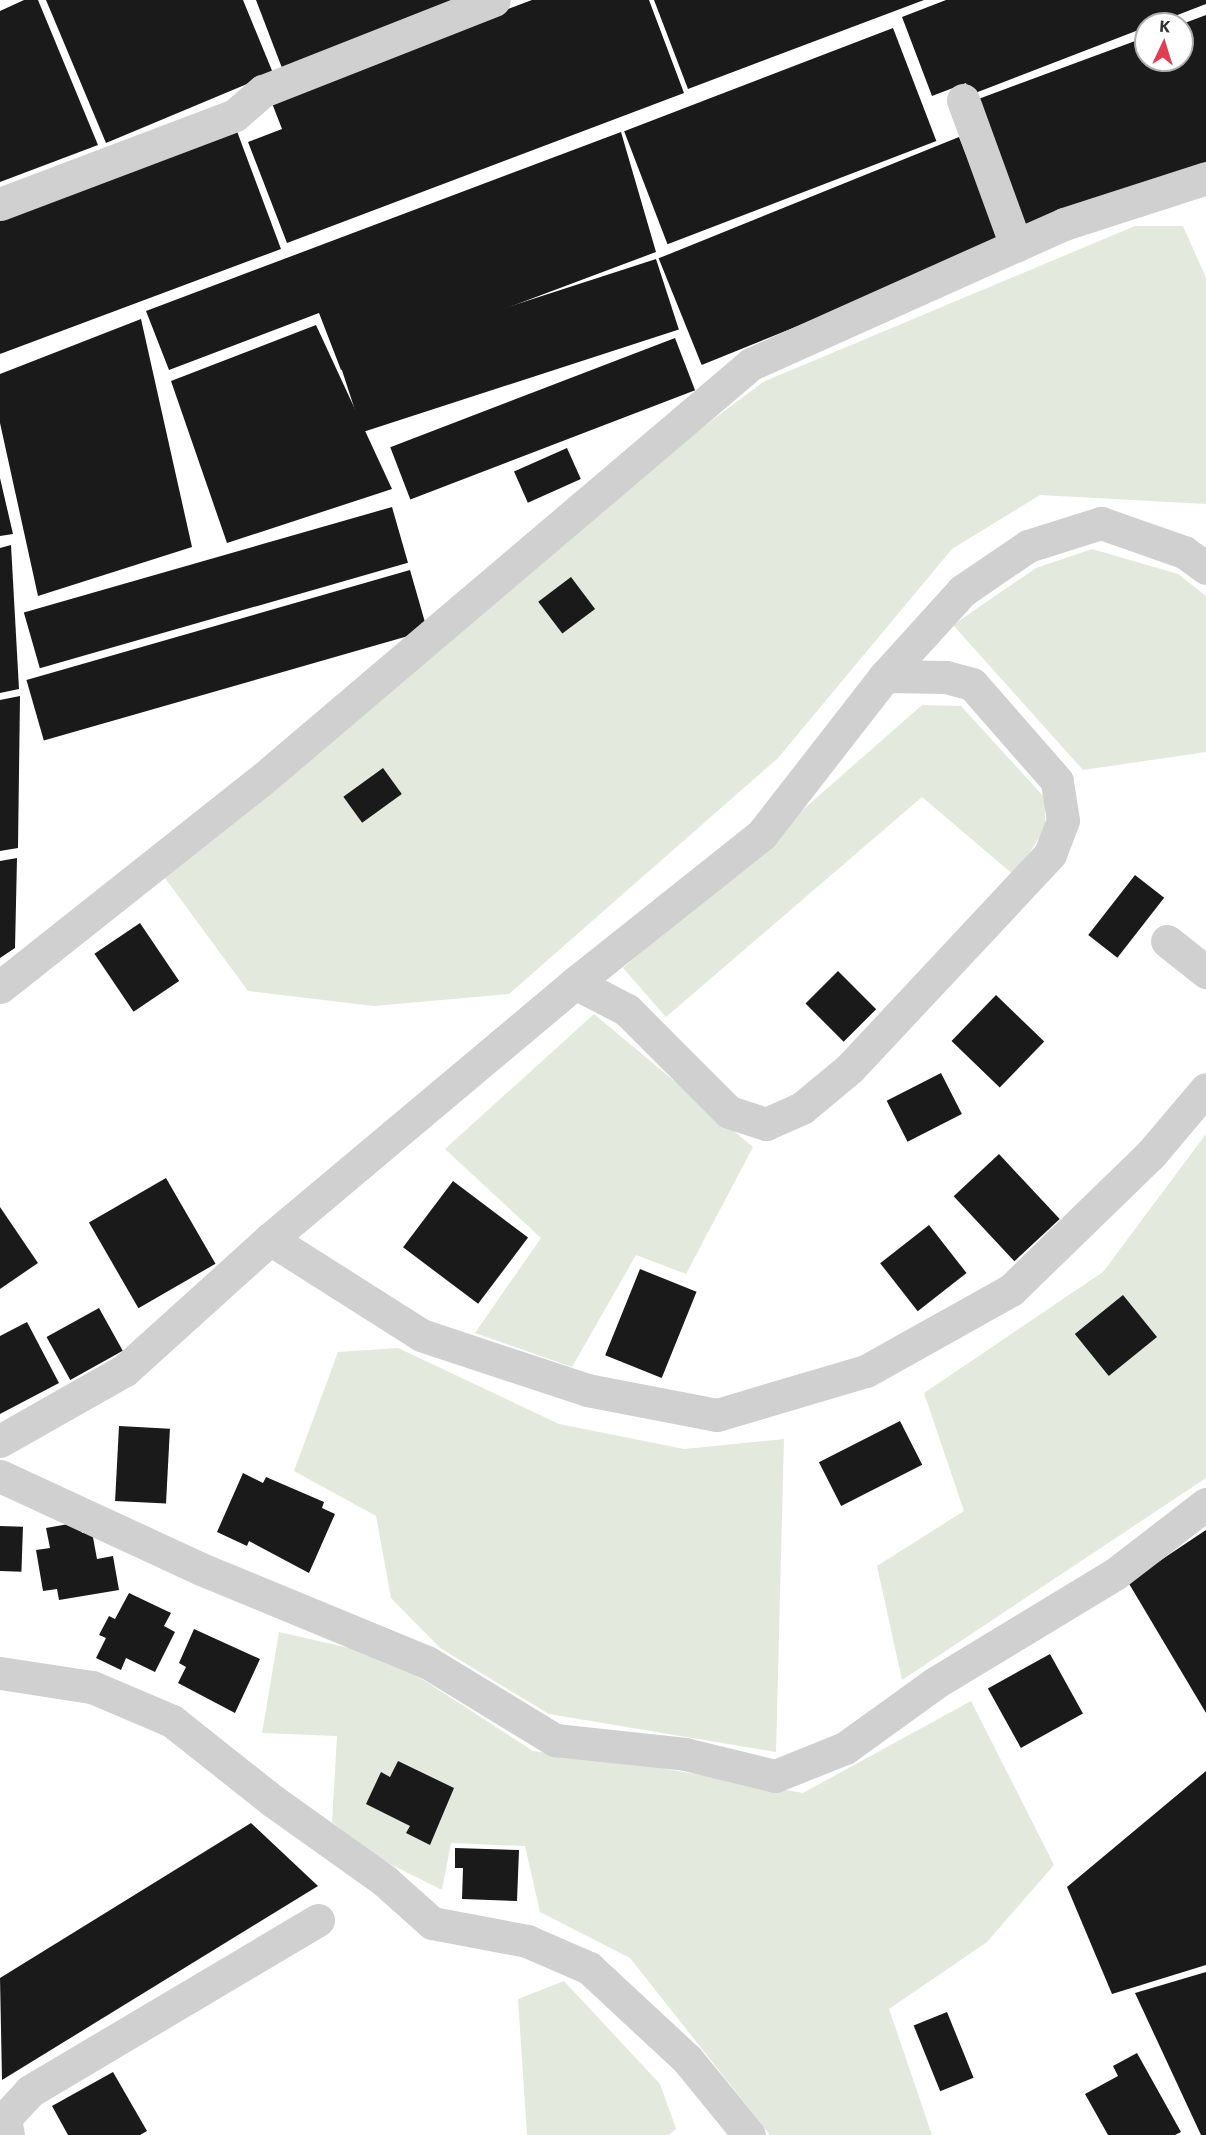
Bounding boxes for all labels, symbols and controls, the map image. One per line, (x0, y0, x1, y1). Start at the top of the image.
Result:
north arrow (1134, 12, 1194, 72)
text: K (1159, 16, 1171, 35)

